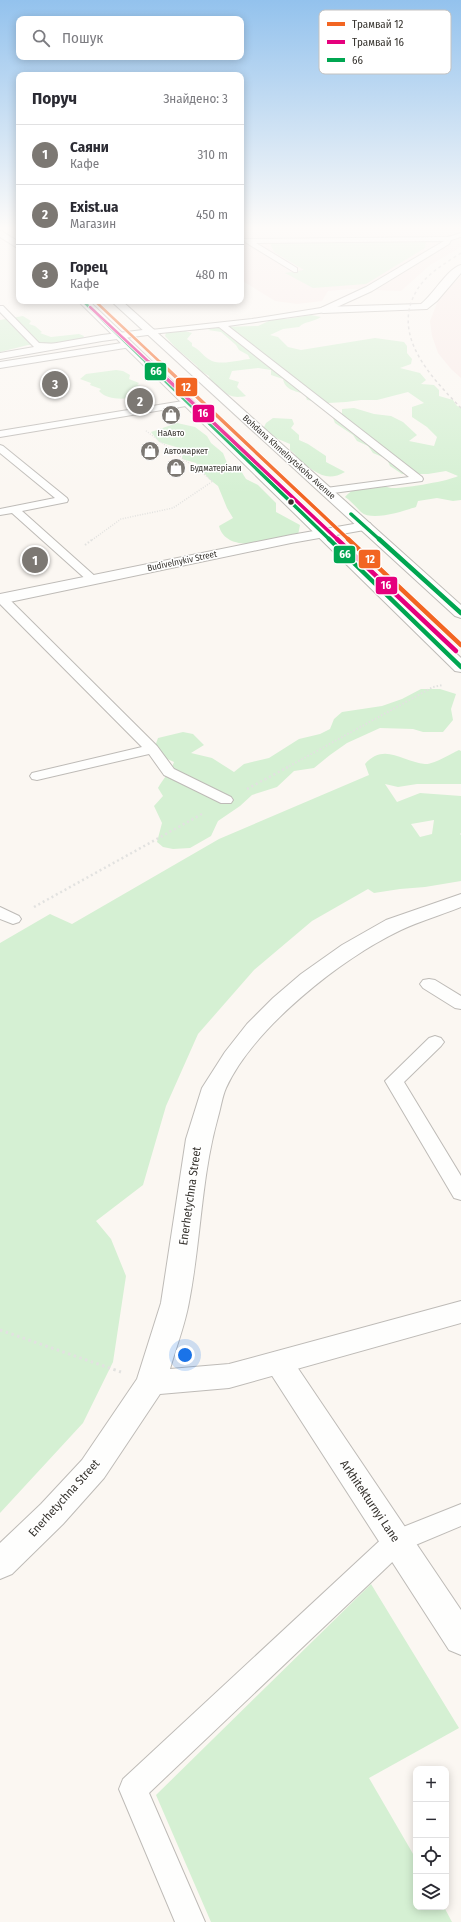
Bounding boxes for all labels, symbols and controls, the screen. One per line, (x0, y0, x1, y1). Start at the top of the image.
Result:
legend (319, 10, 451, 74)
search box (16, 16, 244, 60)
text: Трамвай 12 (352, 18, 404, 31)
icon: search (30, 27, 52, 49)
text: Пошук (62, 29, 103, 47)
text: Трамвай 16 (352, 36, 405, 49)
text: 66 (352, 54, 363, 67)
text: Поруч (32, 88, 77, 109)
text: Знайдено: 3 (163, 91, 228, 106)
text: Саяни (70, 138, 109, 156)
text: 1 (42, 147, 48, 162)
text: 310 m (198, 147, 228, 162)
text: Кафе (70, 156, 99, 171)
text: Exist.ua (70, 198, 119, 216)
text: 2 (42, 207, 48, 222)
text: 450 m (196, 207, 228, 222)
text: Магазин (70, 216, 116, 231)
text: Горец (70, 258, 107, 276)
text: 3 (42, 267, 48, 282)
text: 480 m (195, 267, 228, 282)
text: Кафе (70, 276, 99, 291)
line badge: 66 (144, 362, 167, 381)
text: 66 (150, 365, 162, 378)
pin: 3 (42, 369, 68, 399)
line badge: 12 (175, 377, 198, 397)
text: 12 (181, 381, 191, 394)
pin: 2 (127, 386, 153, 416)
shop icon: НаАвто (160, 404, 182, 426)
line badge: 16 (192, 404, 215, 423)
text: 16 (198, 407, 208, 420)
street label: Bohdana Khmelnytskoho Avenue (241, 413, 338, 502)
place label: НаАвто (157, 428, 185, 438)
shop icon: Автомаркет (139, 440, 161, 462)
place label: Автомаркет (164, 446, 208, 456)
shop icon: Будматеріали (165, 457, 187, 479)
place label: Будматеріали (190, 463, 242, 473)
unlabelled marker (286, 497, 296, 507)
pin: 1 (22, 545, 48, 575)
line badge: 66 (333, 545, 356, 564)
text: 66 (339, 548, 351, 561)
street label: Budivelnykiv Street (146, 549, 218, 573)
line badge: 12 (358, 549, 381, 569)
text: 12 (365, 553, 375, 566)
line badge: 16 (375, 576, 398, 595)
text: 16 (381, 579, 391, 592)
street label: Enerhetychna Street (176, 1146, 204, 1246)
your location (175, 1345, 195, 1365)
street label: Enerhetychna Street (26, 1456, 103, 1540)
street label: Arkhitekturnyi Lane (337, 1457, 403, 1545)
map controls (413, 1766, 449, 1910)
button: + (413, 1766, 449, 1802)
button: − (413, 1802, 449, 1838)
button: locate (413, 1838, 449, 1874)
button: layers (413, 1874, 449, 1910)

